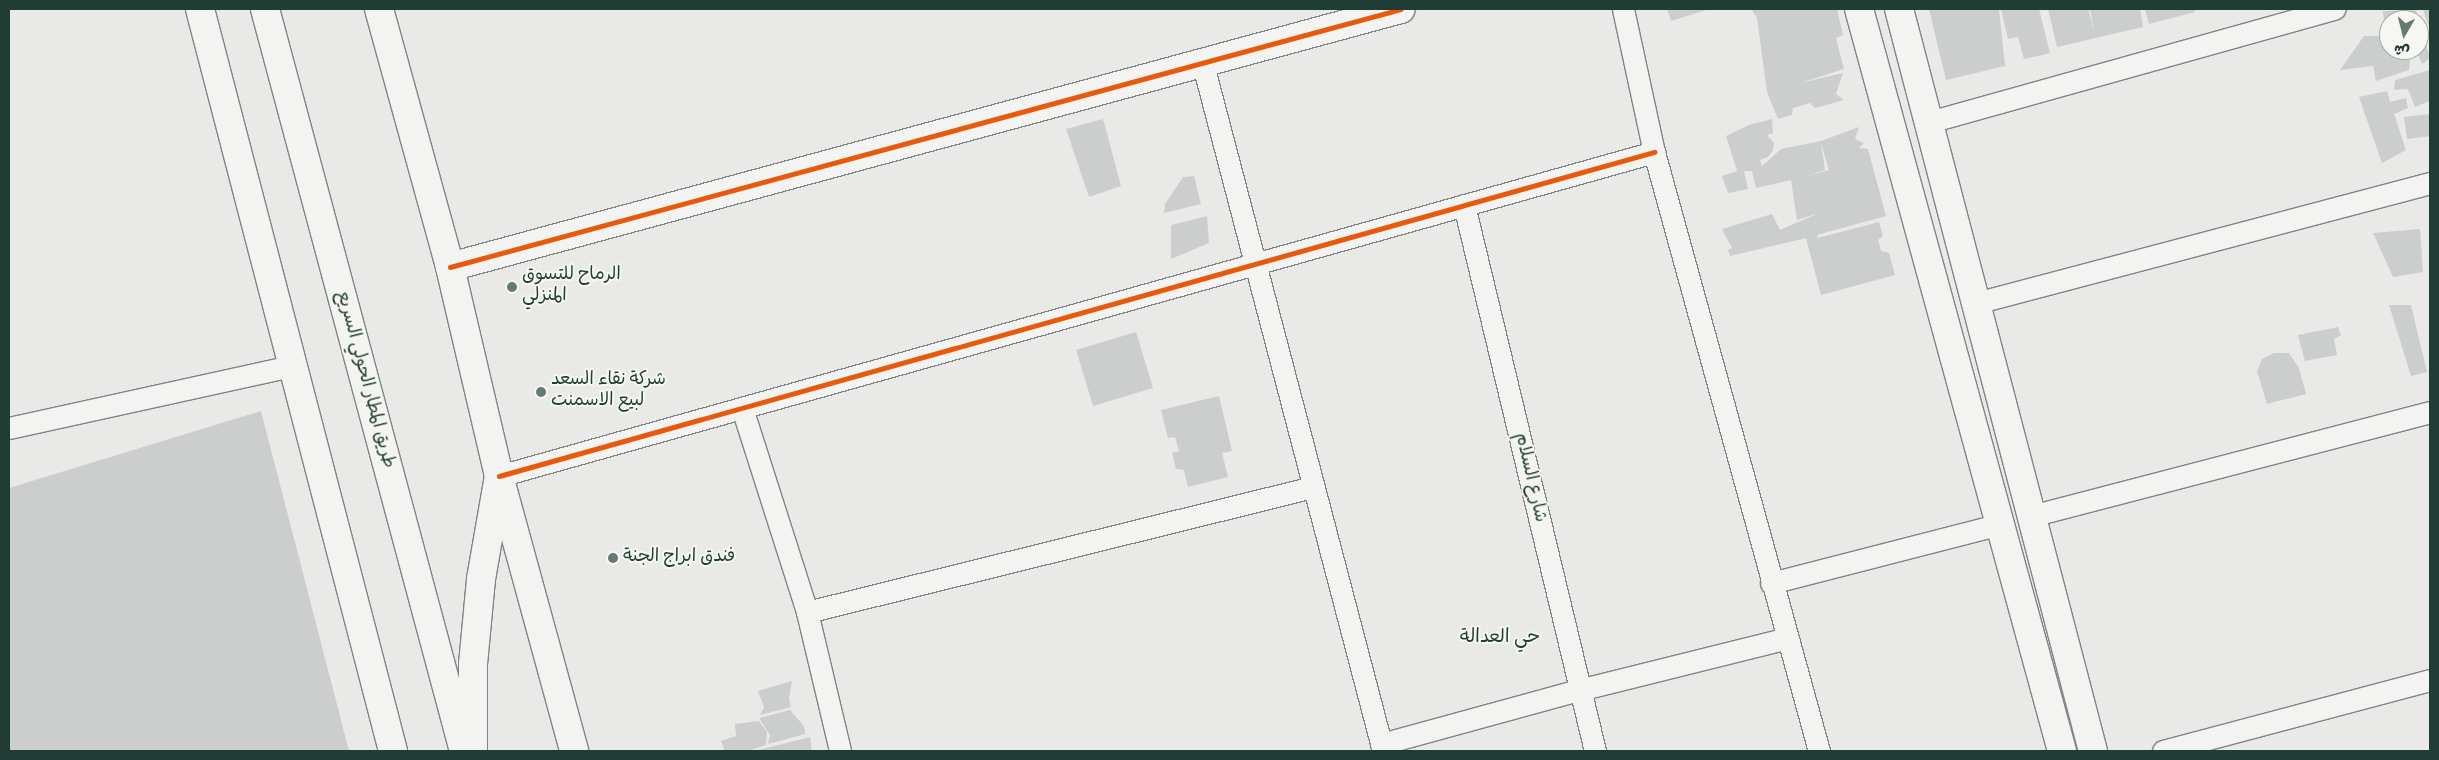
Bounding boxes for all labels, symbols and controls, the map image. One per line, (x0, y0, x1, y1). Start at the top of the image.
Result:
north arrow (2379, 10, 2429, 60)
text: ش (2393, 38, 2411, 60)
place label: الرماح للتسوق المنزلي (522, 266, 621, 308)
marker: الرماح للتسوق المنزلي (506, 281, 518, 293)
street label: طريق المطار الحولي السريع (330, 289, 398, 471)
place label: شركة نقاء السعد لبيع الاسمنت (551, 371, 666, 414)
marker: شركة نقاء السعد لبيع الاسمنت (535, 386, 547, 398)
street label: شارع السلام (1508, 431, 1550, 525)
place label: فندق ابراج الجنة (623, 547, 735, 569)
marker: فندق ابراج الجنة (607, 552, 619, 564)
district label: حي العدالة (1460, 628, 1540, 650)

